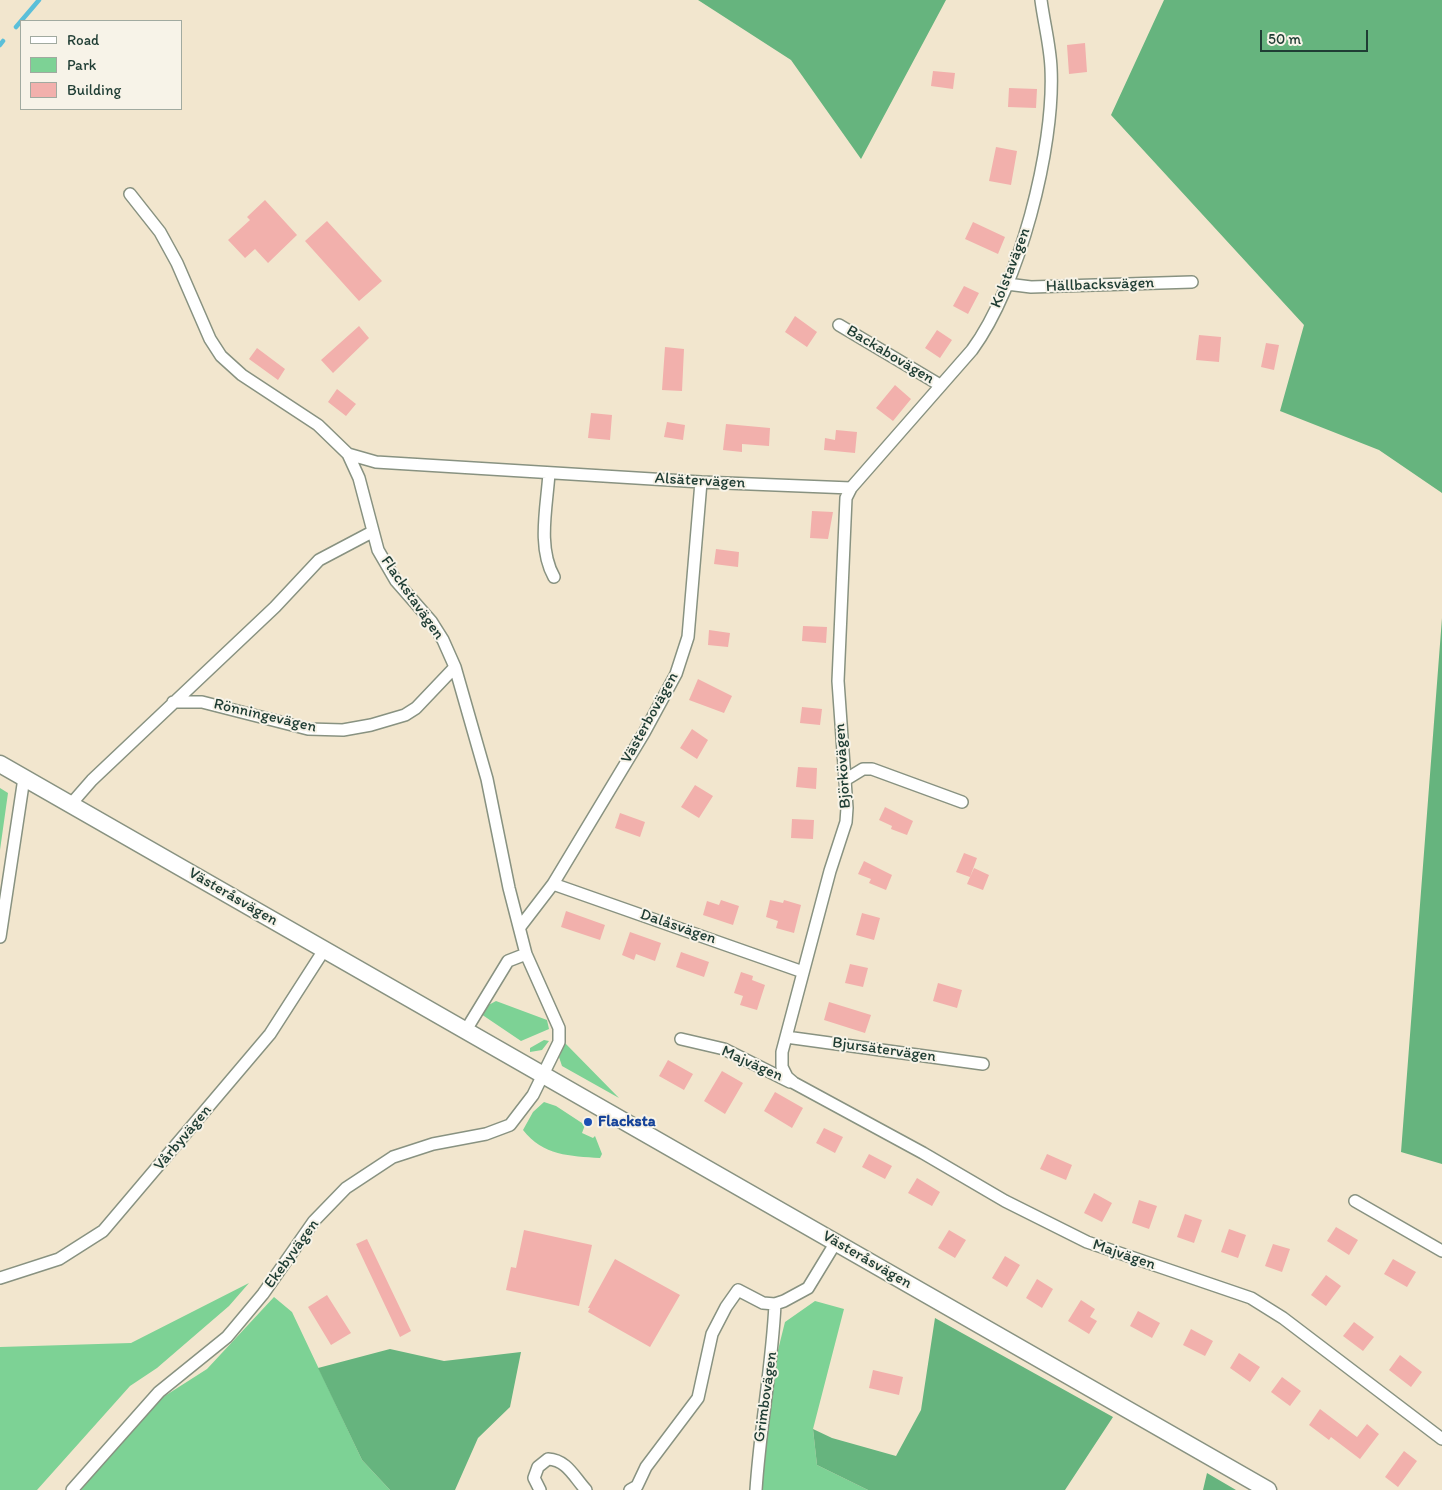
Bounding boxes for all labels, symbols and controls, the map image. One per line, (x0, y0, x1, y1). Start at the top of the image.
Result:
legend (20, 20, 182, 110)
scale bar (1262, 20, 1370, 52)
text: 50 m (1268, 30, 1301, 48)
text: Road (67, 31, 99, 49)
text: Park (67, 56, 97, 74)
text: Building (67, 81, 121, 99)
street label: Kolstavägen (987, 225, 1035, 311)
street label: Hällbacksvägen (1045, 274, 1155, 296)
street label: Backabovägen (843, 321, 937, 389)
street label: Alsätervägen (654, 469, 746, 493)
street label: Flackstavägen (376, 552, 448, 644)
street label: Västerbovägen (617, 669, 683, 767)
street label: Rönningevägen (212, 695, 318, 737)
street label: Björkövägen (830, 723, 856, 809)
street label: Västeråsvägen (185, 864, 281, 930)
street label: Dalåsvägen (638, 905, 718, 949)
street label: Bjursätervägen (831, 1033, 937, 1067)
street label: Majvägen (718, 1042, 786, 1086)
street label: Vårbyvägen (150, 1101, 216, 1175)
place label: Flacksta (598, 1112, 656, 1132)
marker: Flacksta (582, 1116, 594, 1128)
street label: Ekebyvägen (260, 1216, 324, 1292)
street label: Västeråsvägen (819, 1227, 915, 1293)
street label: Majvägen (1090, 1235, 1158, 1275)
street label: Grimbovägen (750, 1350, 782, 1444)

